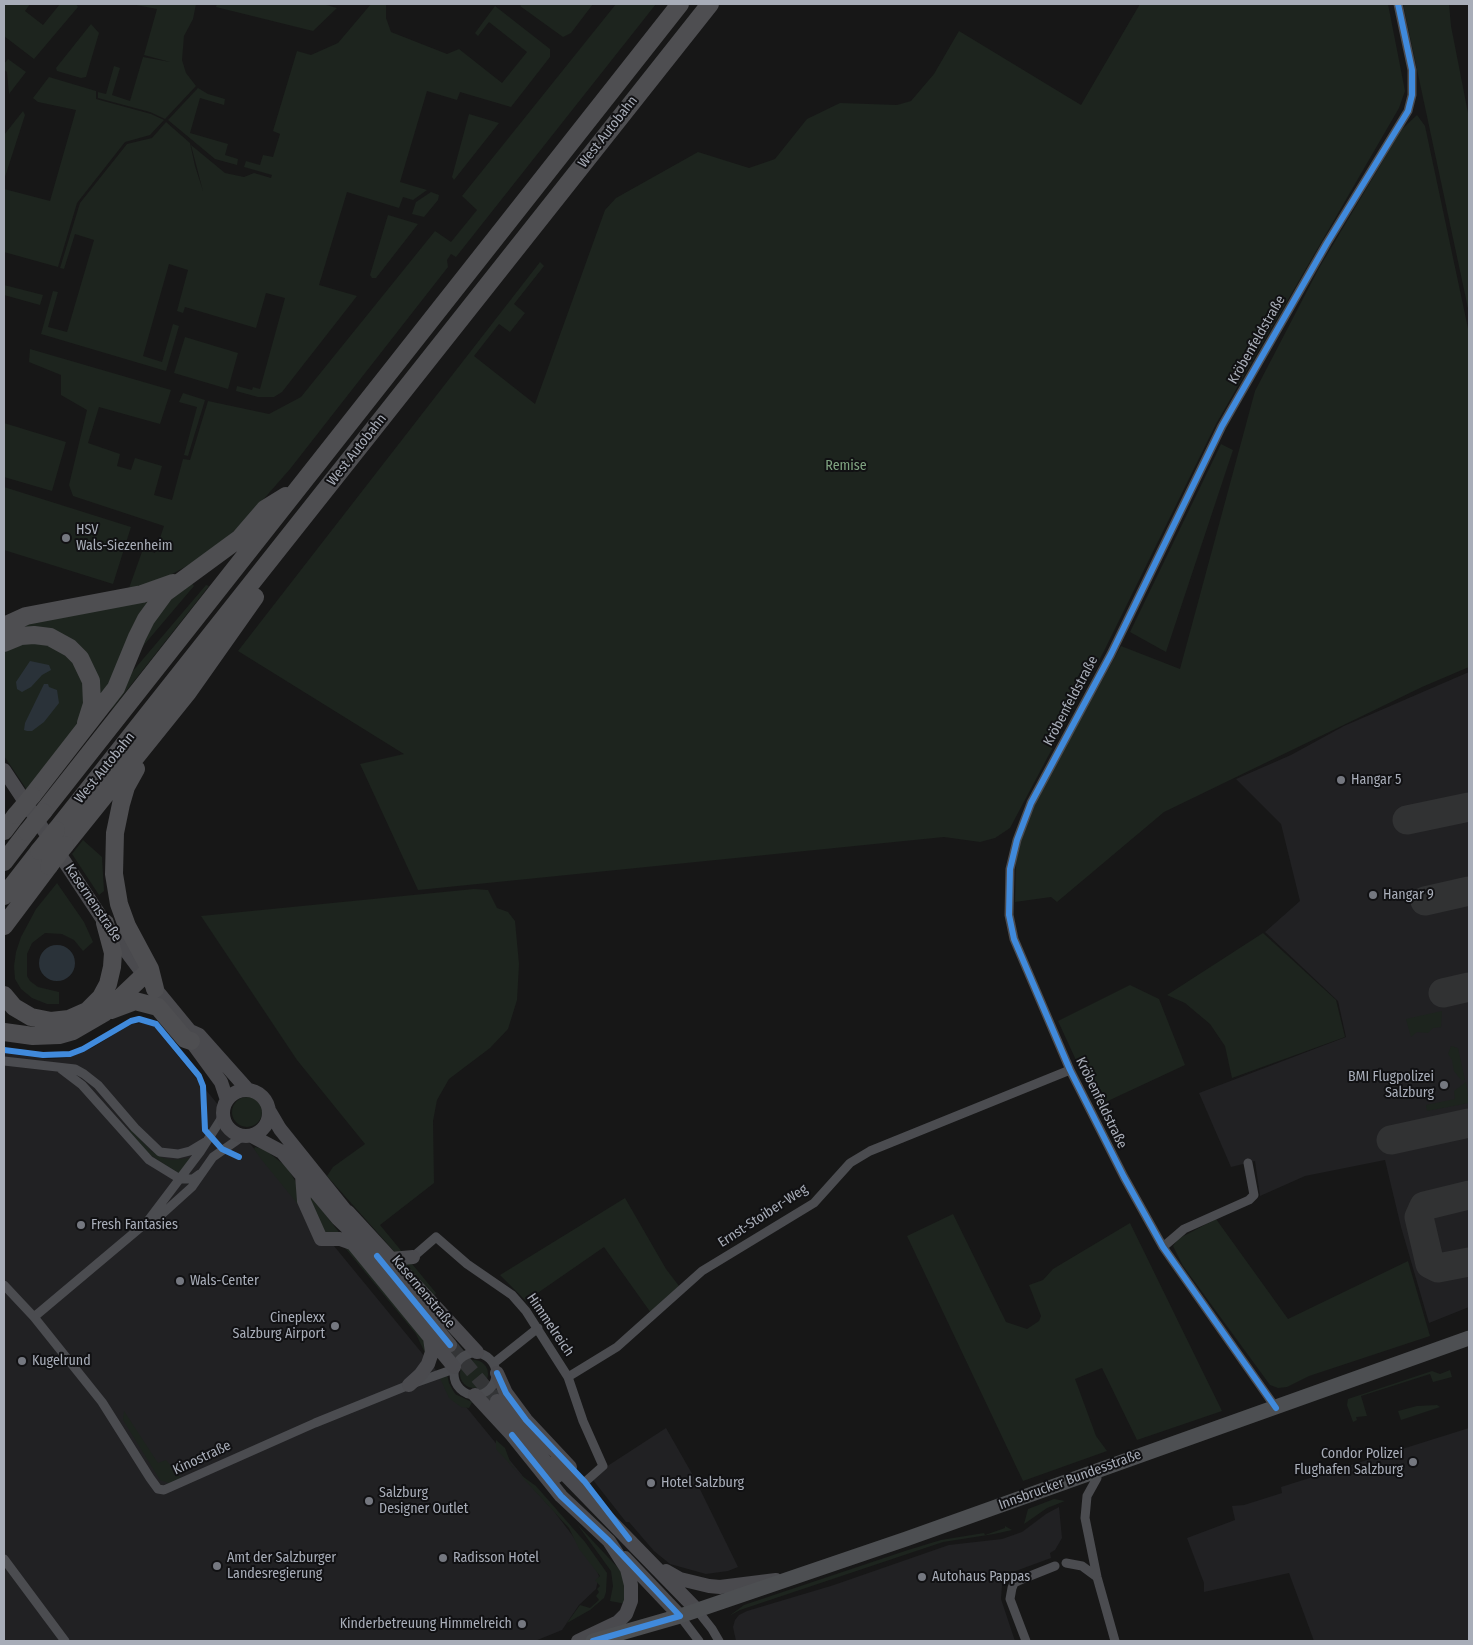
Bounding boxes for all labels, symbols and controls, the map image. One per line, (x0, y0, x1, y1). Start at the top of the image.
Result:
street label: West Autobahn (575, 93, 641, 171)
street label: Kröbenfeldstraße (1225, 293, 1289, 387)
street label: West Autobahn (324, 411, 390, 489)
park label: Remise (825, 458, 867, 474)
place label: HSV Wals-Siezenheim (76, 522, 173, 554)
marker: HSV Wals-Siezenheim (60, 532, 72, 544)
street label: Kröbenfeldstraße (1040, 653, 1102, 749)
street label: West Autobahn (71, 729, 139, 807)
place label: Hangar 5 (1351, 772, 1401, 788)
marker: Hangar 5 (1335, 774, 1347, 786)
street label: Kasernenstraße (61, 861, 125, 945)
place label: Hangar 9 (1383, 887, 1434, 903)
marker: Hangar 9 (1367, 889, 1379, 901)
street label: Kröbenfeldstraße (1072, 1055, 1130, 1151)
place label: BMI Flugpolizei Salzburg (1348, 1069, 1434, 1102)
marker: BMI Flugpolizei Salzburg (1438, 1079, 1450, 1091)
street label: Ernst-Stoiber-Weg (715, 1181, 811, 1251)
place label: Fresh Fantasies (91, 1217, 178, 1233)
marker: Fresh Fantasies (75, 1219, 87, 1231)
street label: Kasernenstraße (388, 1252, 458, 1332)
place label: Wals-Center (190, 1273, 259, 1289)
marker: Wals-Center (174, 1275, 186, 1287)
street label: Himmelreich (523, 1290, 577, 1360)
place label: Cineplexx Salzburg Airport (233, 1310, 325, 1342)
marker: Cineplexx Salzburg Airport (329, 1320, 341, 1332)
place label: Kugelrund (32, 1353, 91, 1369)
marker: Kugelrund (16, 1355, 28, 1367)
street label: Kinostraße (170, 1437, 234, 1479)
street label: Innsbrucker Bundesstraße (996, 1446, 1144, 1514)
place label: Condor Polizei Flughafen Salzburg (1294, 1446, 1403, 1478)
marker: Condor Polizei Flughafen Salzburg (1407, 1456, 1419, 1468)
place label: Hotel Salzburg (661, 1475, 744, 1491)
marker: Hotel Salzburg (645, 1477, 657, 1489)
place label: Salzburg Designer Outlet (379, 1485, 468, 1518)
marker: Salzburg Designer Outlet (363, 1495, 375, 1507)
place label: Amt der Salzburger Landesregierung (227, 1550, 336, 1582)
place label: Radisson Hotel (453, 1550, 539, 1566)
marker: Radisson Hotel (437, 1552, 449, 1564)
marker: Amt der Salzburger Landesregierung (211, 1560, 223, 1572)
place label: Autohaus Pappas (932, 1569, 1030, 1585)
marker: Autohaus Pappas (916, 1571, 928, 1583)
place label: Kinderbetreuung Himmelreich (340, 1616, 512, 1632)
marker: Kinderbetreuung Himmelreich (516, 1618, 528, 1630)

